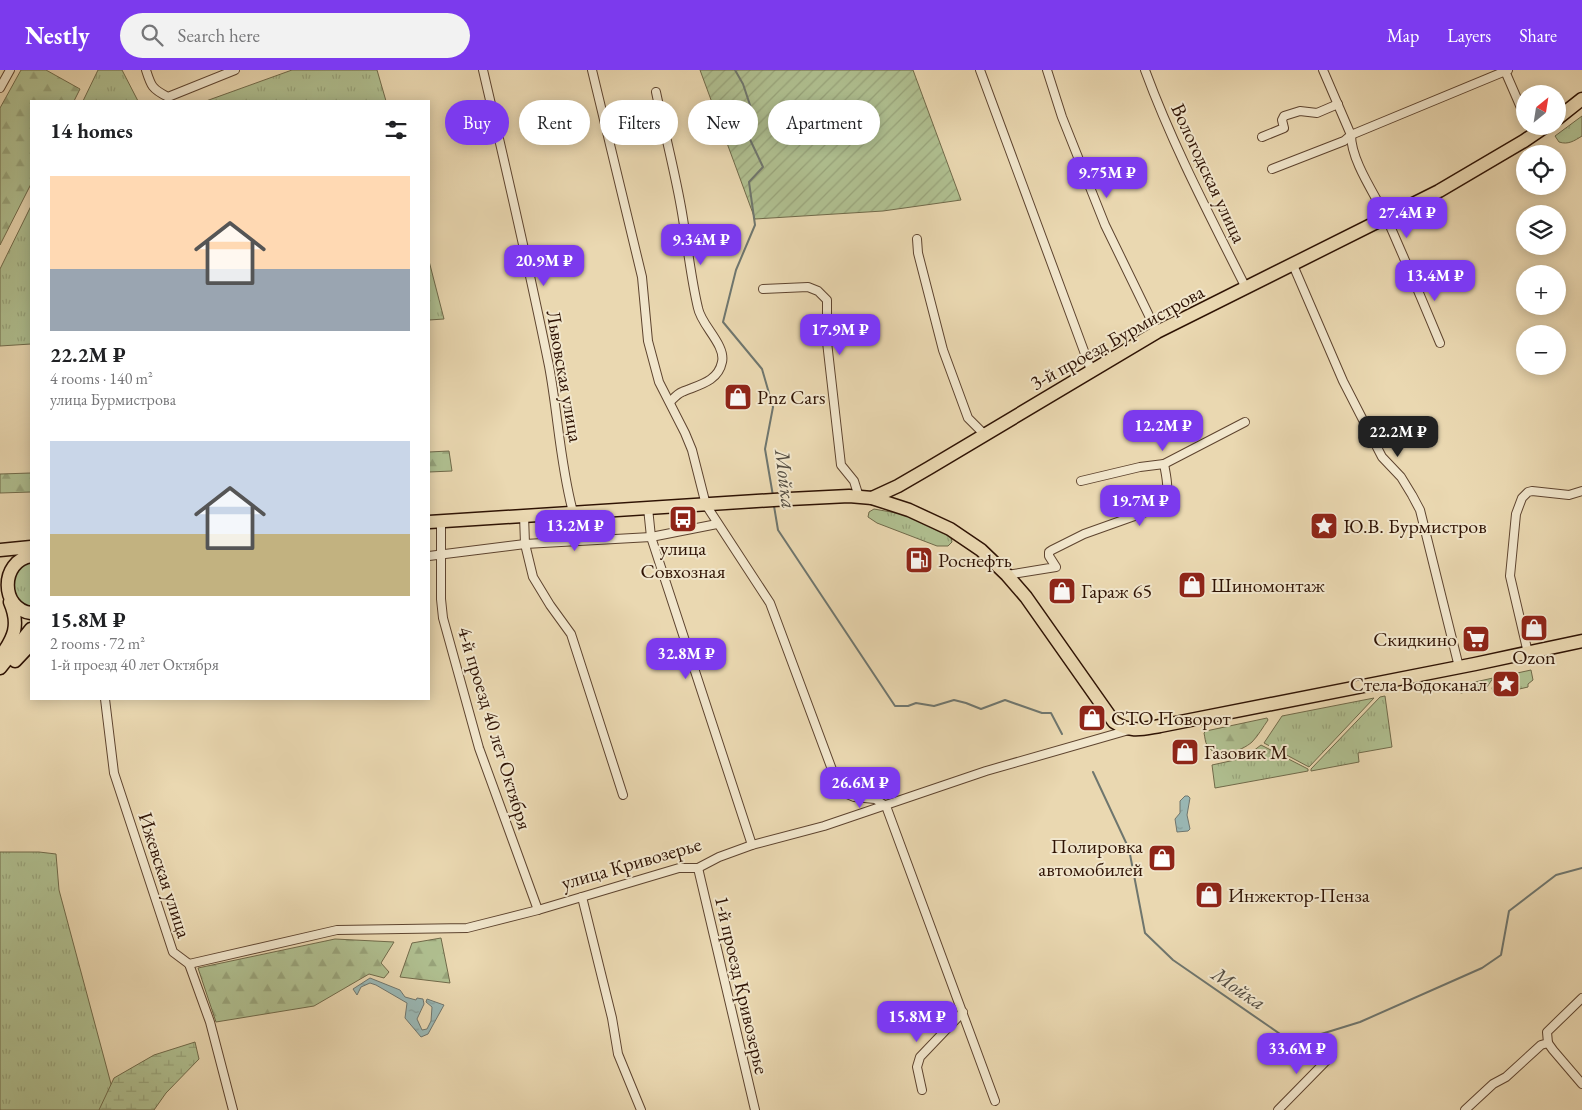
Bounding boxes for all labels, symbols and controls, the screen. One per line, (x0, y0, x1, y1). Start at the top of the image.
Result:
search box (120, 13, 470, 58)
text: Nestly (25, 20, 90, 51)
icon: search (138, 21, 166, 49)
text: Search here (178, 23, 260, 48)
text: Map (1387, 24, 1419, 47)
text: Layers (1447, 24, 1491, 47)
text: Share (1519, 24, 1557, 47)
north arrow (1516, 85, 1566, 135)
map controls (1516, 85, 1566, 375)
street label: Вологодская улица (1165, 99, 1253, 247)
chip: Buy (445, 100, 509, 145)
chip: Rent (519, 100, 590, 145)
chip: Filters (600, 100, 678, 145)
chip: New (688, 100, 758, 145)
chip: Apartment (768, 100, 880, 145)
icon: filters (382, 116, 410, 144)
text: 14 homes (50, 117, 133, 144)
button: locate (1516, 145, 1566, 195)
pin: 9.75M ₽ (1061, 156, 1153, 199)
text: 9.75M ₽ (1078, 162, 1136, 183)
pin: 27.4M ₽ (1361, 196, 1453, 239)
text: 27.4M ₽ (1378, 202, 1436, 223)
button: layers (1516, 205, 1566, 255)
icon: home (185, 208, 275, 298)
pin: 9.34M ₽ (655, 224, 747, 266)
text: 9.34M ₽ (672, 229, 730, 250)
pin: 20.9M ₽ (498, 244, 590, 287)
text: 20.9M ₽ (515, 250, 573, 271)
pin: 13.4M ₽ (1389, 260, 1481, 302)
text: 13.4M ₽ (1406, 265, 1464, 286)
button: + (1516, 265, 1566, 315)
street label: 3-й проезд Бурмистрова (1025, 278, 1209, 396)
street label: Львовская улица (541, 308, 589, 444)
pin: 17.9M ₽ (794, 314, 886, 356)
text: 17.9M ₽ (811, 319, 869, 340)
button: − (1516, 325, 1566, 375)
text: 22.2M ₽ (50, 341, 126, 368)
text: 4 rooms · 140 m² (50, 368, 153, 389)
shop icon: Pnz Cars (723, 382, 753, 412)
place label: Pnz Cars (757, 384, 825, 410)
text: улица Бурмистрова (50, 389, 176, 410)
pin: 12.2M ₽ (1117, 410, 1209, 452)
text: 12.2M ₽ (1134, 415, 1192, 436)
pin: 22.2M ₽ (1352, 416, 1444, 458)
text: 22.2M ₽ (1369, 421, 1427, 442)
water label: Мойка (769, 446, 803, 510)
icon: home (185, 473, 275, 563)
pin: 19.7M ₽ (1094, 484, 1186, 527)
text: 19.7M ₽ (1111, 490, 1169, 511)
bus stop icon: улица Совхозная (668, 504, 698, 534)
pin: 13.2M ₽ (529, 510, 621, 552)
place icon: Ю.В. Бурмистров (1309, 511, 1339, 541)
place label: Ю.В. Бурмистров (1343, 513, 1487, 539)
text: 13.2M ₽ (546, 515, 604, 536)
place label: улица Совхозная (641, 535, 726, 584)
fuel station icon: Роснефть (904, 545, 934, 575)
place label: Роснефть (938, 547, 1012, 573)
shop icon: Шиномонтаж (1177, 570, 1207, 600)
place label: Шиномонтаж (1211, 572, 1325, 598)
shop icon: Гараж 65 (1047, 576, 1077, 606)
place label: Гараж 65 (1081, 578, 1152, 604)
text: 15.8M ₽ (50, 606, 126, 633)
shop icon: Ozon (1519, 613, 1549, 643)
street label: 4-й проезд 40 лет Октября (452, 623, 538, 833)
supermarket icon: Скидкино (1461, 624, 1491, 654)
place label: Скидкино (1373, 626, 1457, 652)
text: 2 rooms · 72 m² (50, 633, 145, 654)
pin: 32.8M ₽ (640, 638, 732, 680)
text: 32.8M ₽ (657, 643, 715, 664)
place label: Ozon (1512, 644, 1556, 670)
text: 1-й проезд 40 лет Октября (50, 654, 219, 675)
place icon: Стела Водоканал (1491, 669, 1521, 699)
place label: Стела Водоканал (1350, 671, 1487, 697)
shop icon: СТО Поворот (1077, 703, 1107, 733)
place label: СТО Поворот (1111, 705, 1231, 731)
shop icon: Газовик М (1170, 737, 1200, 767)
place label: Газовик М (1204, 739, 1288, 765)
pin: 26.6M ₽ (814, 766, 906, 809)
text: 26.6M ₽ (831, 772, 889, 793)
street label: Ижевская улица (132, 809, 198, 941)
street label: улица Кривозерье (558, 831, 704, 895)
place label: Полировка автомобилей (1038, 833, 1143, 882)
shop icon: Полировка автомобилей (1147, 843, 1177, 873)
shop icon: Инжектор-Пенза (1194, 880, 1224, 910)
place label: Инжектор-Пенза (1228, 882, 1370, 908)
street label: 1-й проезд Кривозерье (709, 893, 775, 1077)
water label: Мойка (1205, 959, 1271, 1016)
pin: 15.8M ₽ (871, 1000, 963, 1043)
text: 15.8M ₽ (888, 1006, 946, 1027)
pin: 33.6M ₽ (1251, 1032, 1343, 1075)
text: 33.6M ₽ (1268, 1038, 1326, 1059)

